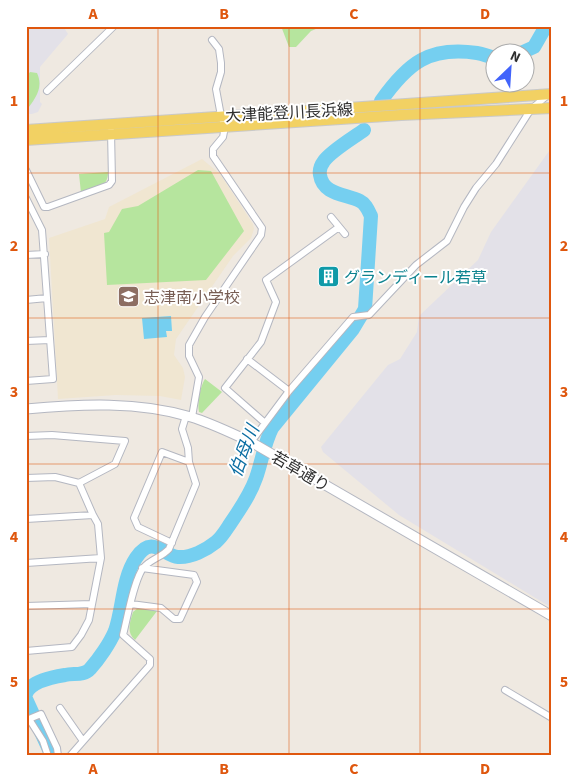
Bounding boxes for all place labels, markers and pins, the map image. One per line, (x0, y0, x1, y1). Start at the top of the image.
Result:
building icon: グランディール若草 (316, 265, 340, 289)
place label: グランディール若草 (344, 267, 487, 289)
school or university icon: 志津南小学校 (116, 285, 140, 309)
place label: 志津南小学校 (144, 287, 240, 309)

